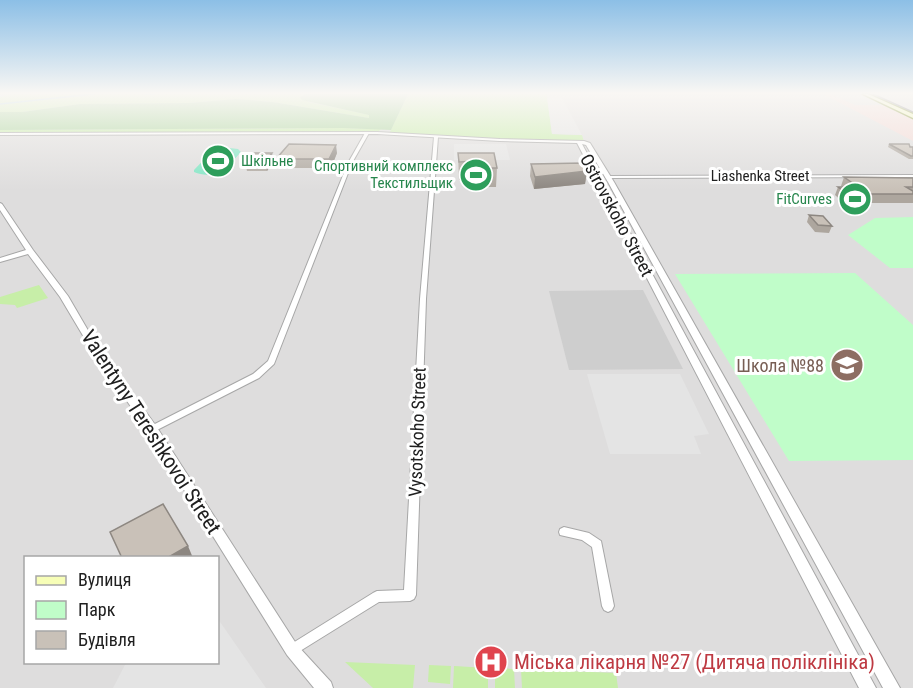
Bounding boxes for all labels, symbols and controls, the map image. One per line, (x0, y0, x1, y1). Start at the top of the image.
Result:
sports icon: Шкільне (200, 143, 236, 179)
street label: Ostrovskoho Street (576, 150, 658, 280)
place label: Шкільне (241, 152, 293, 170)
place label: Спортивний комплекс Текстильщик (314, 157, 453, 192)
sports icon: Спортивний комплекс Текстильщик (458, 157, 494, 193)
street label: Liashenka Street (711, 167, 809, 185)
sports icon: FitCurves (837, 181, 873, 217)
place label: FitCurves (776, 190, 832, 208)
street label: Valentyny Tereshkovoi Street (76, 326, 226, 538)
school or university icon: Школа №88 (829, 347, 865, 383)
place label: Школа №88 (736, 355, 824, 376)
street label: Vysotskoho Street (404, 367, 430, 497)
legend (24, 556, 219, 664)
text: Вулиця (78, 569, 132, 590)
text: Парк (78, 599, 116, 620)
text: Будівля (78, 629, 136, 650)
hospital icon: Міська лікарня №27 (Дитяча поліклініка) (473, 644, 509, 680)
place label: Міська лікарня №27 (Дитяча поліклініка) (514, 650, 875, 674)

